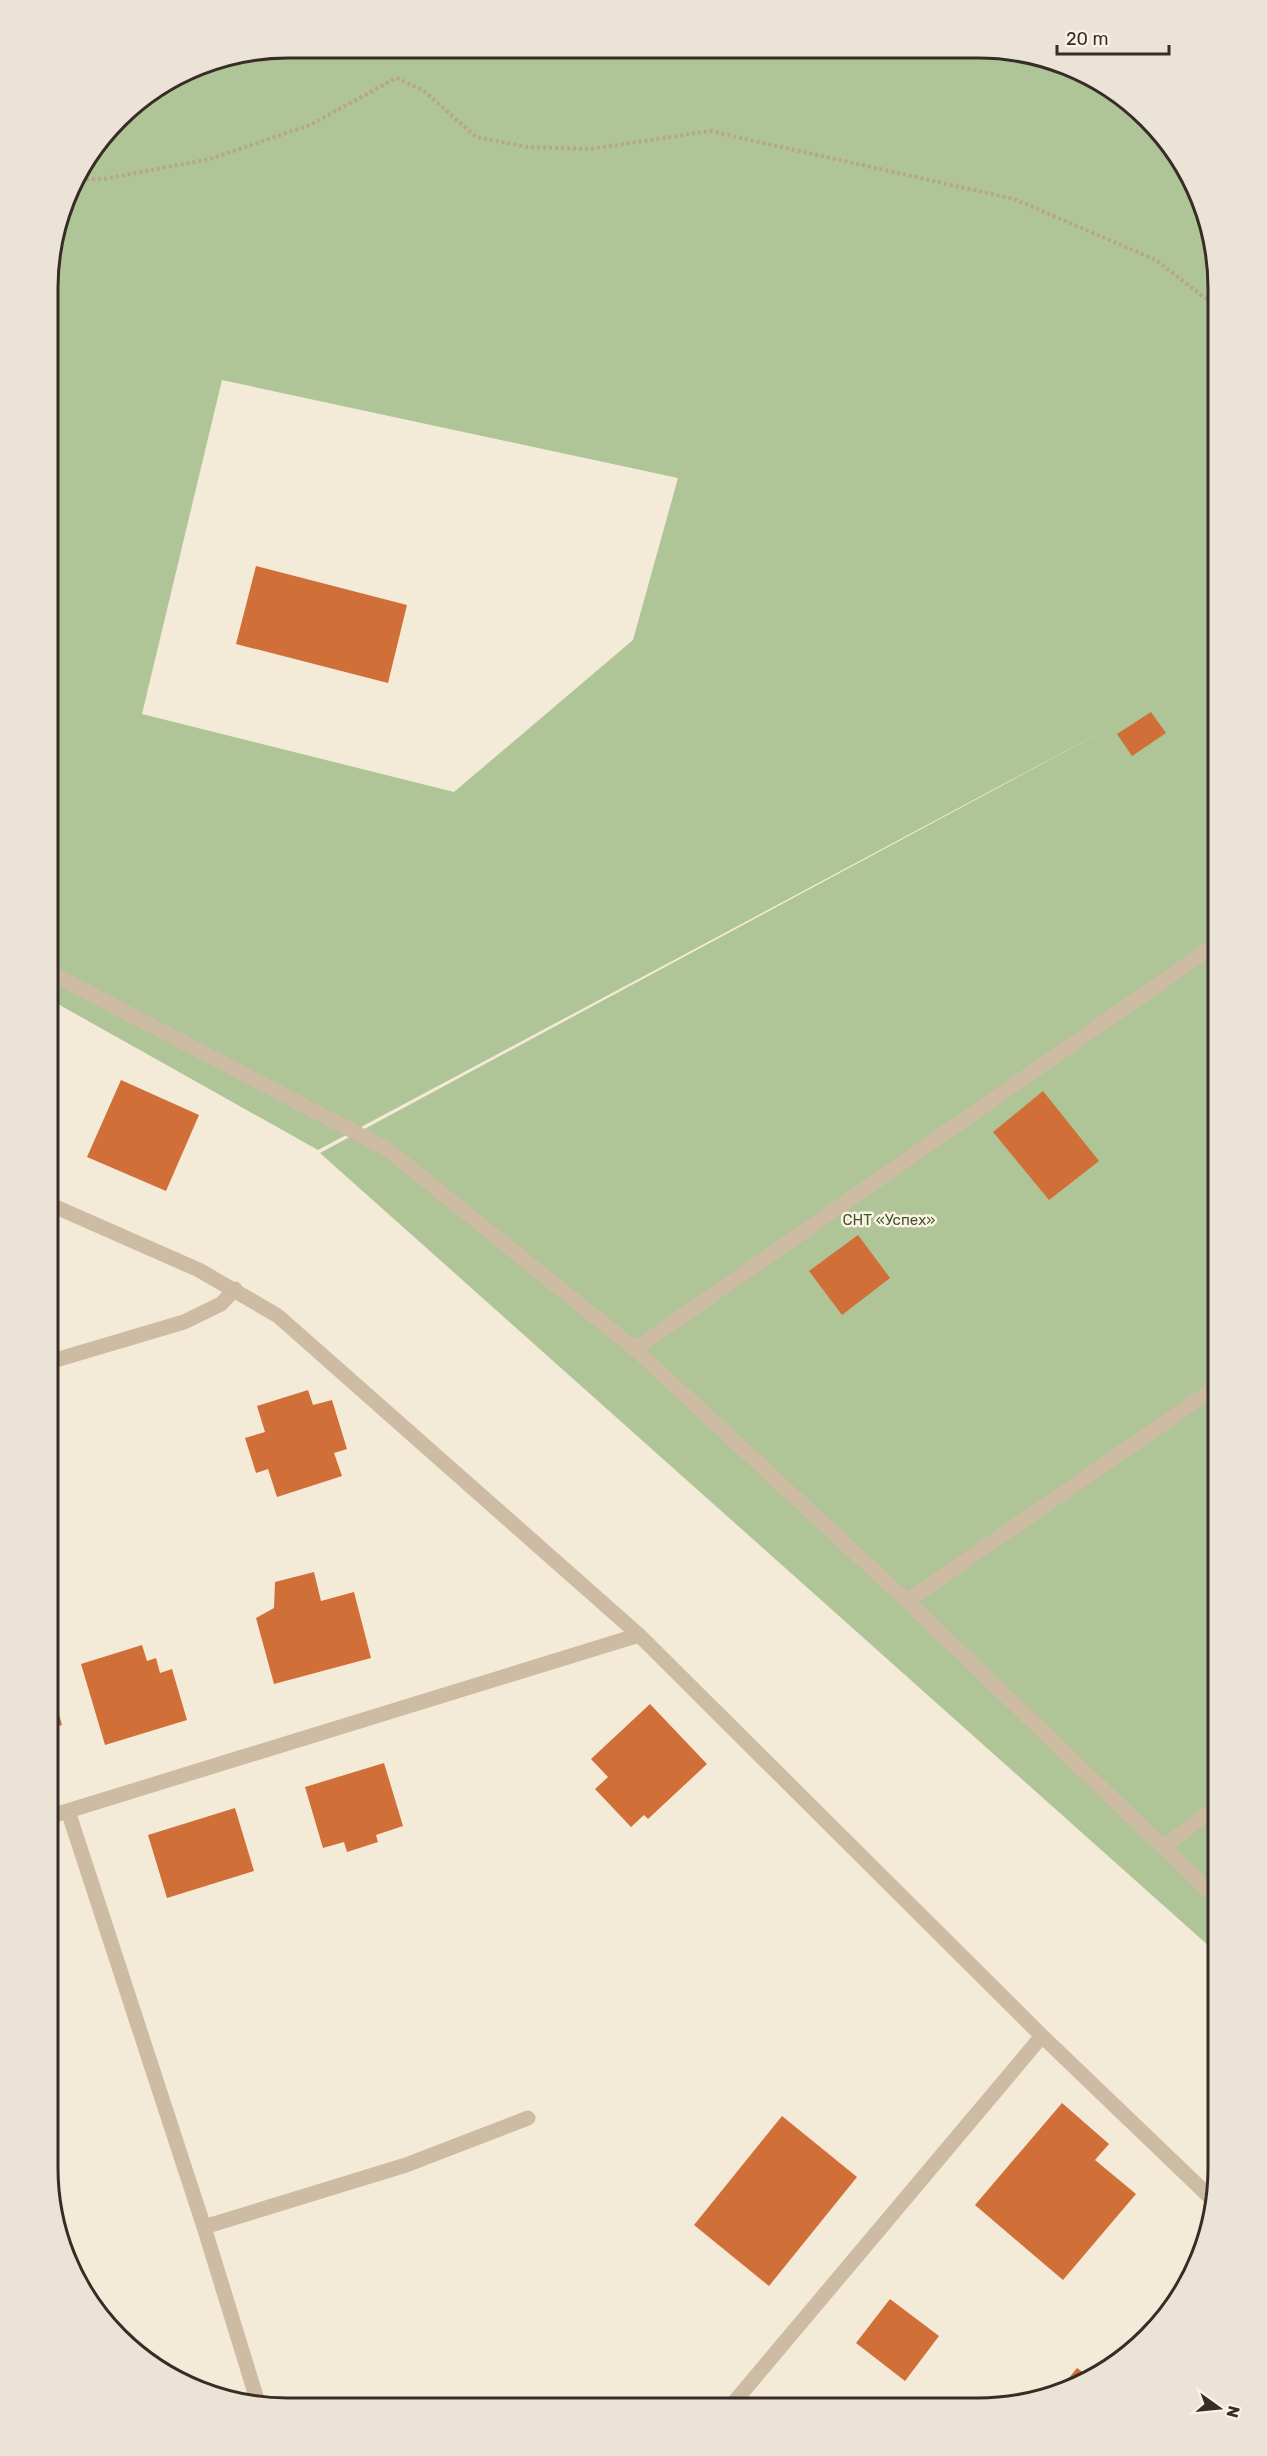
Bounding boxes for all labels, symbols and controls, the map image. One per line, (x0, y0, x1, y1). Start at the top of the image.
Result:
scale bar (1057, 18, 1170, 56)
text: 20 m (1066, 28, 1108, 50)
park label: СНТ «Успех» (843, 1211, 935, 1229)
north arrow (1189, 2378, 1249, 2438)
text: N (1222, 2404, 1244, 2420)

